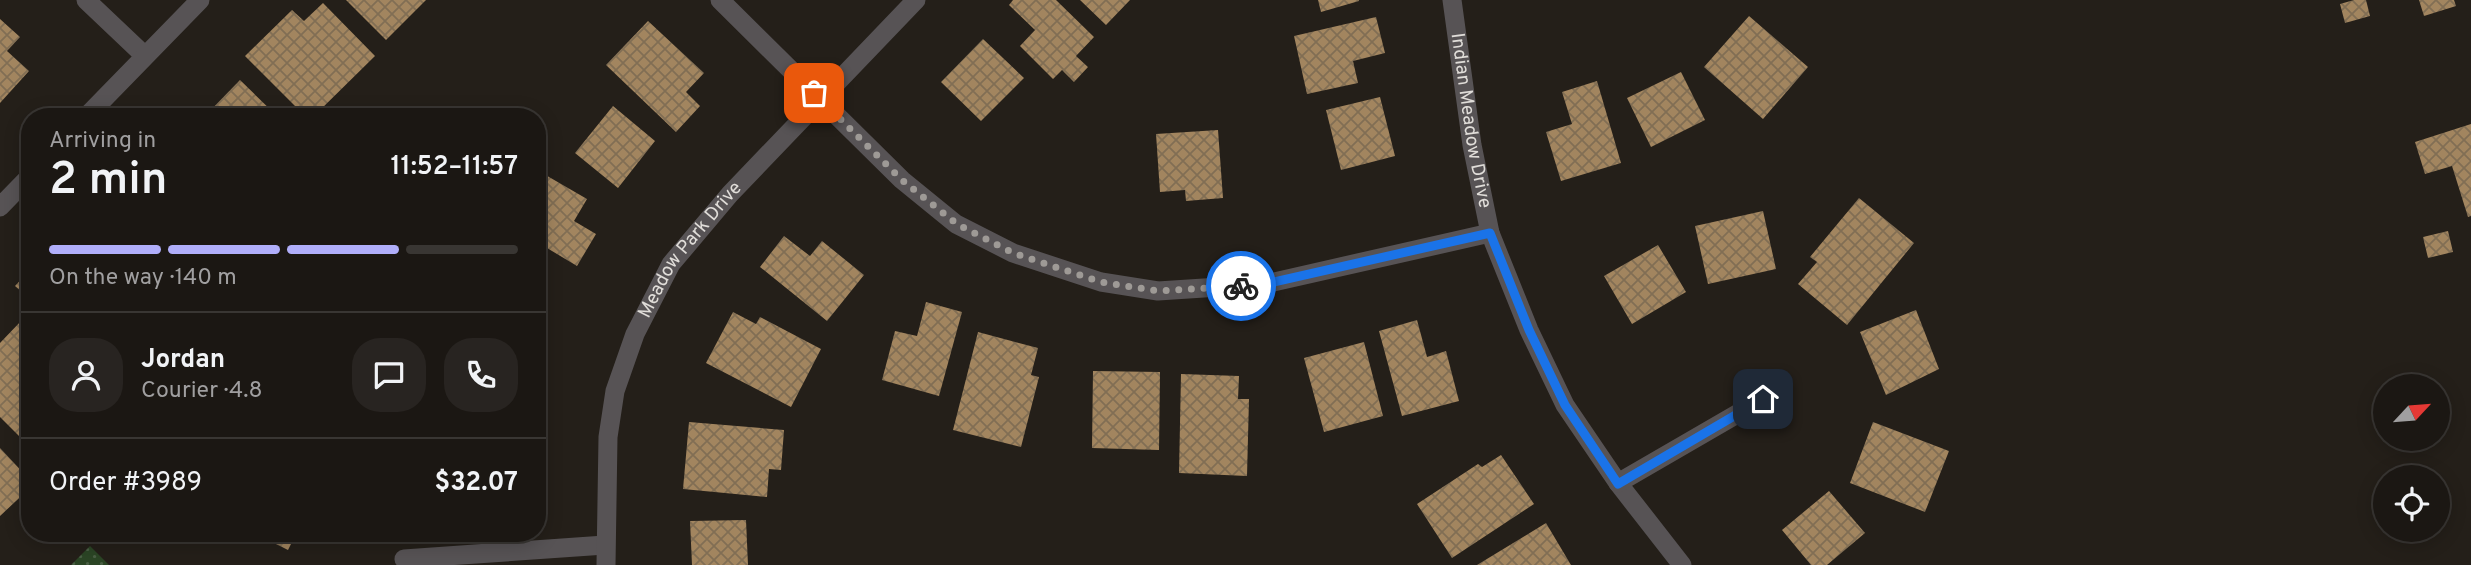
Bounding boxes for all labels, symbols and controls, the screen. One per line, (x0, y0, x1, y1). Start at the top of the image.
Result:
street label: Indian Meadow Drive (1445, 31, 1497, 210)
pin (784, 63, 844, 123)
icon: bag (795, 74, 833, 112)
text: Arriving in (49, 127, 156, 156)
text: 11:52–11:57 (390, 151, 518, 184)
text: 2 min (49, 152, 168, 211)
street label: Meadow Park Drive (633, 177, 747, 322)
courier (1206, 251, 1276, 321)
text: On the way · 140 m (49, 264, 237, 293)
icon: bike (1222, 267, 1260, 305)
button: person (49, 338, 123, 412)
button: chat (352, 338, 426, 412)
button: phone (444, 338, 518, 412)
text: Jordan (141, 344, 225, 377)
pin (1733, 369, 1793, 429)
north arrow (2373, 374, 2450, 452)
map controls (2373, 374, 2450, 542)
text: Courier · 4.8 (141, 377, 262, 406)
icon: home (1744, 380, 1782, 418)
button: locate (2373, 465, 2450, 542)
text: Order #3989 (49, 467, 202, 500)
text: $32.07 (434, 467, 518, 500)

